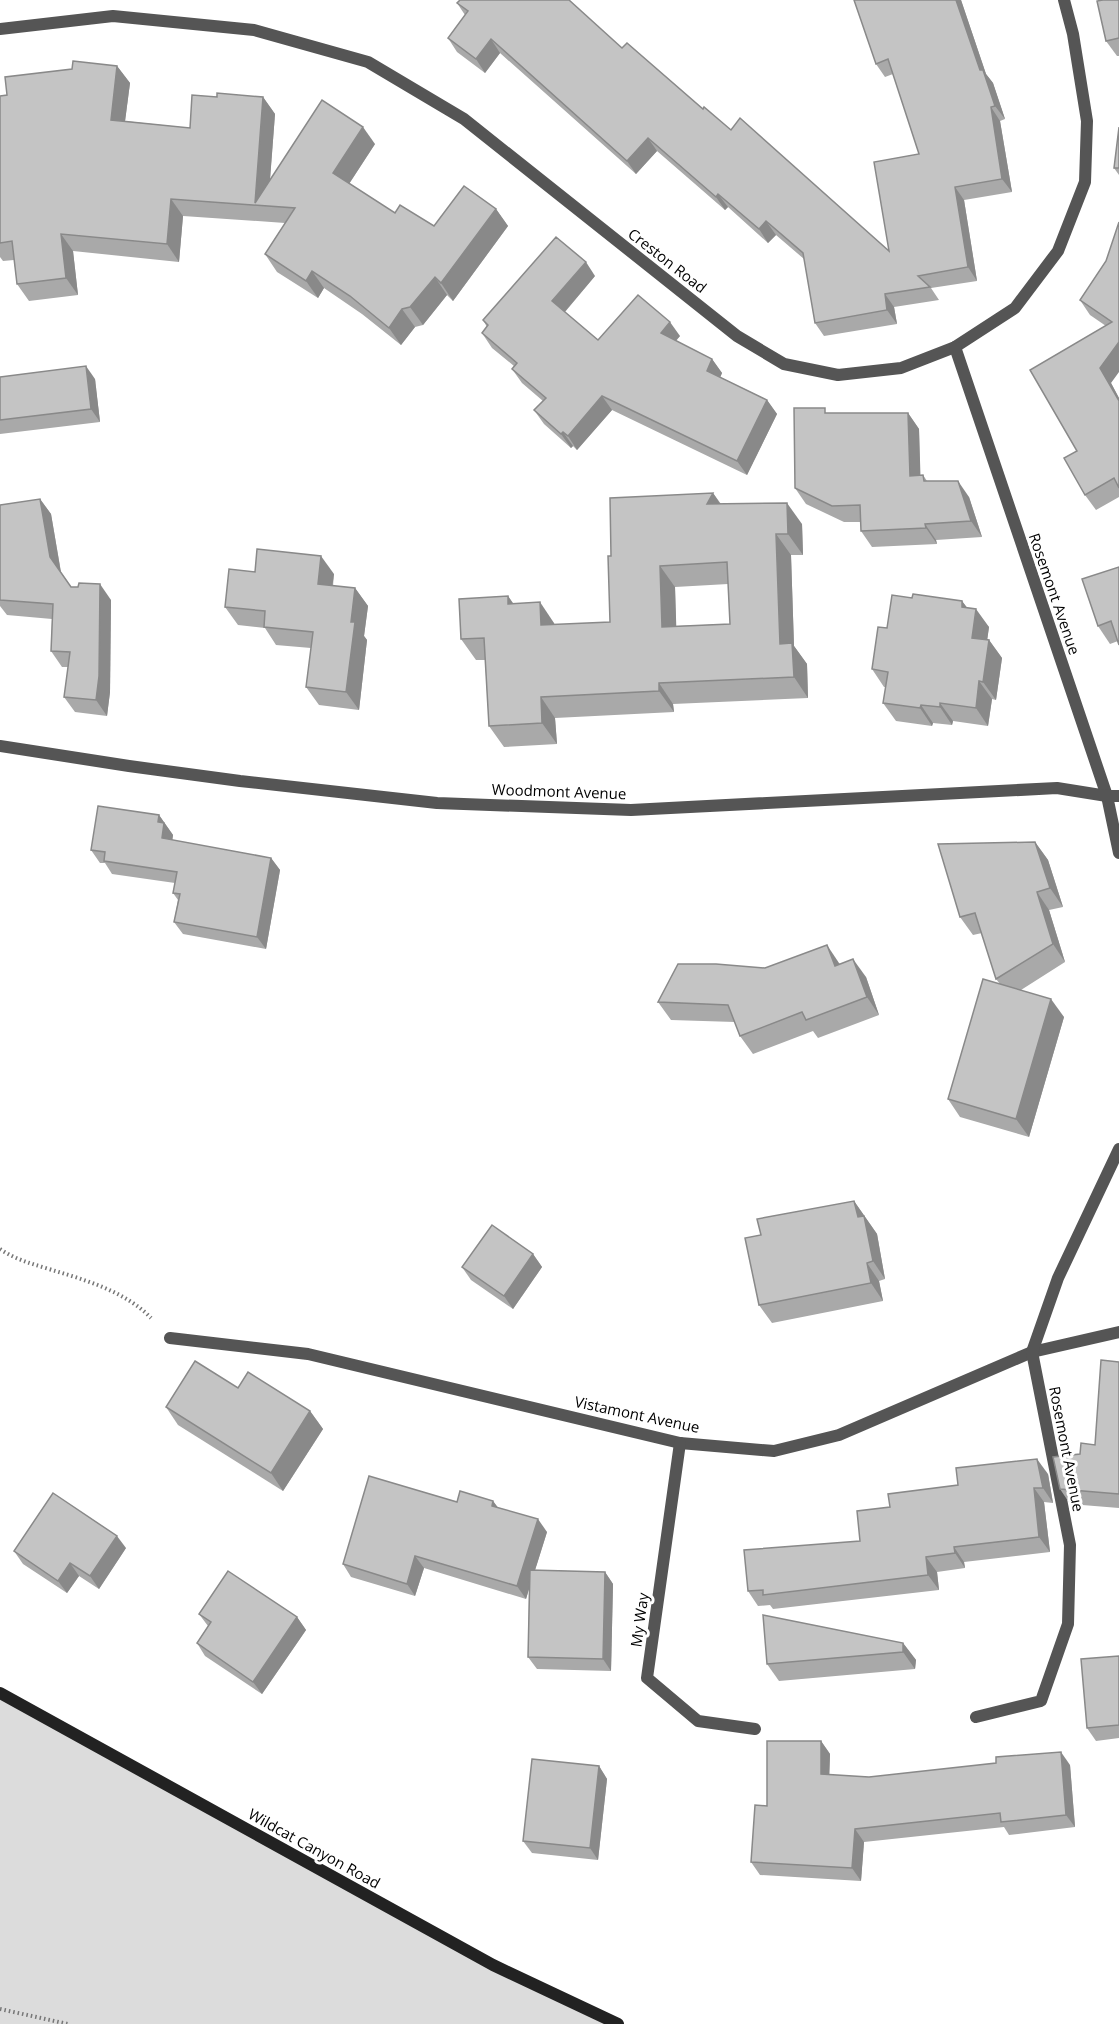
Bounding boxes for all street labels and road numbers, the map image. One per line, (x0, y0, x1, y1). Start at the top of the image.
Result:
street label: Creston Road (624, 223, 711, 297)
street label: Rosemont Avenue (1025, 530, 1085, 657)
street label: Woodmont Avenue (491, 779, 627, 803)
street label: Rosemont Avenue (1045, 1384, 1089, 1513)
street label: Vistamont Avenue (573, 1391, 701, 1437)
street label: My Way (625, 1591, 653, 1648)
street label: Wildcat Canyon Road (245, 1804, 384, 1893)

